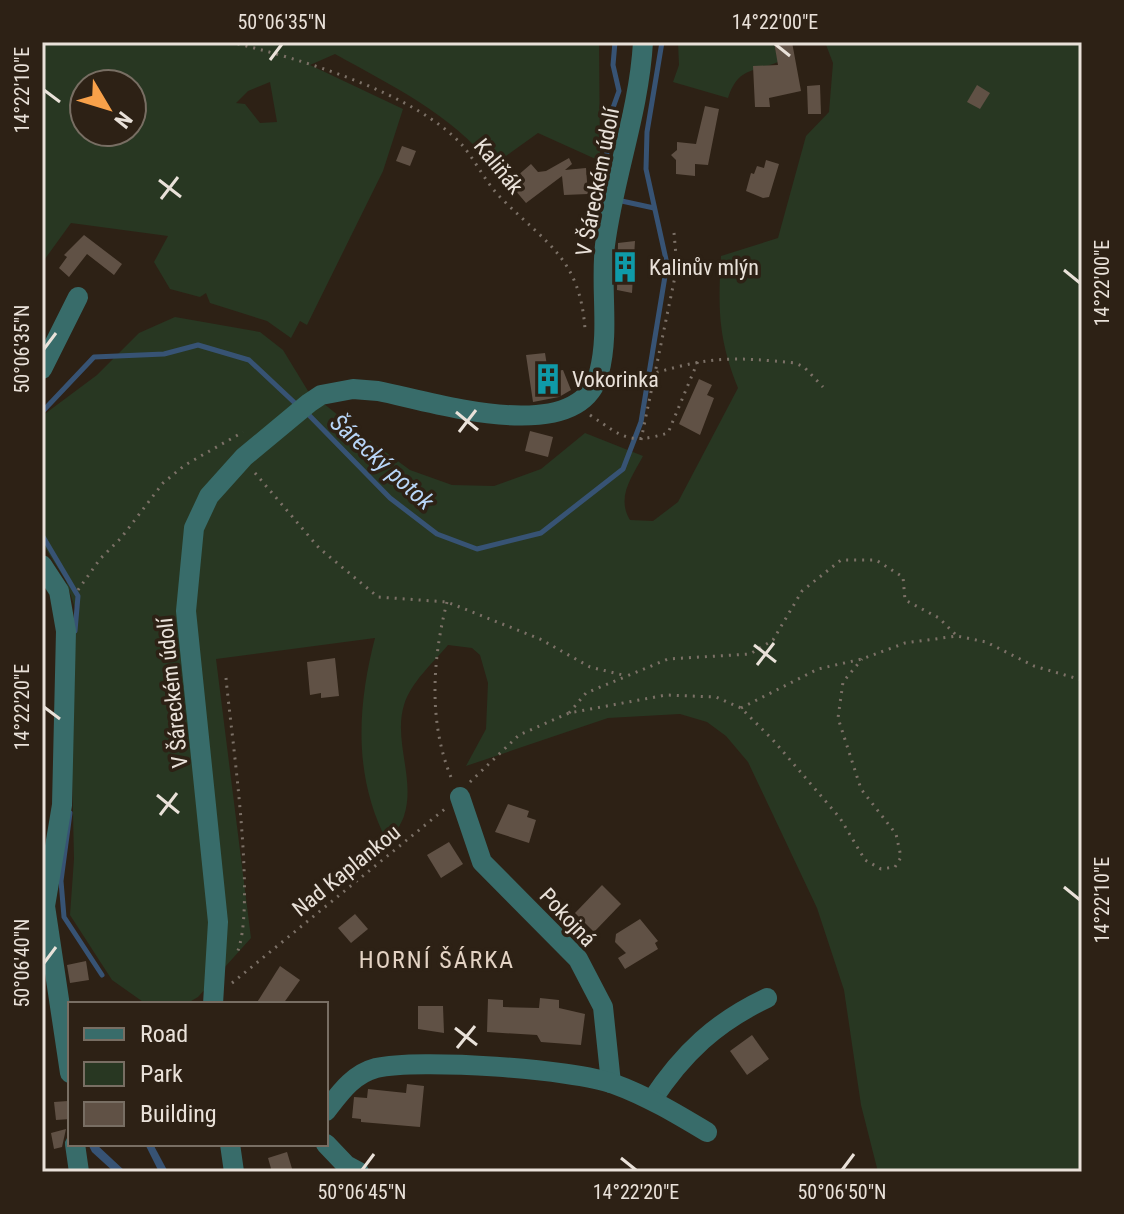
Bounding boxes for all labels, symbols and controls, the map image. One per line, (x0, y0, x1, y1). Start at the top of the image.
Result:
text: 50°06'35"N (237, 10, 327, 34)
text: 14°22'00"E (732, 10, 818, 34)
text: 14°22'10"E (10, 47, 34, 133)
north arrow (68, 68, 148, 148)
street label: V Šáreckém údolí (571, 105, 624, 258)
text: N (109, 107, 137, 133)
street label: Kaliňák (469, 134, 528, 199)
text: 14°22'00"E (1090, 240, 1114, 326)
building icon: Kalinův mlýn (608, 250, 642, 284)
place label: Kalinův mlýn (649, 255, 759, 280)
text: 50°06'35"N (10, 304, 34, 394)
building icon: Vokorinka (531, 362, 565, 396)
place label: Vokorinka (572, 367, 659, 392)
water label: Šárecký potok (325, 408, 440, 516)
street label: V Šáreckém údolí (152, 616, 193, 769)
text: 14°22'20"E (10, 664, 34, 750)
street label: Nad Kaplankou (287, 819, 405, 921)
text: 14°22'10"E (1090, 857, 1114, 943)
street label: Pokojná (535, 883, 601, 952)
text: 50°06'40"N (10, 918, 34, 1008)
district label: HORNÍ ŠÁRKA (359, 946, 515, 974)
legend (68, 1002, 328, 1146)
text: Road (140, 1020, 188, 1048)
text: Park (140, 1060, 183, 1088)
text: Building (140, 1100, 217, 1128)
text: 50°06'45"N (317, 1180, 407, 1204)
text: 14°22'20"E (593, 1180, 679, 1204)
text: 50°06'50"N (797, 1180, 887, 1204)

